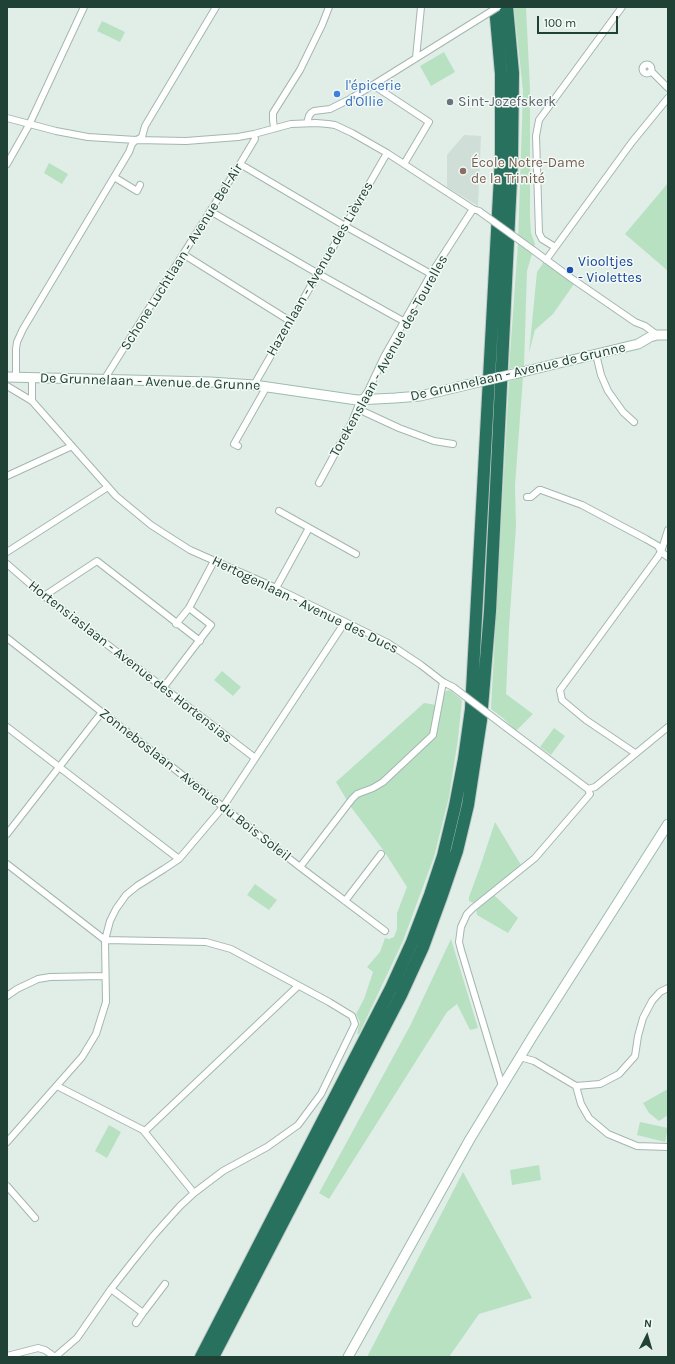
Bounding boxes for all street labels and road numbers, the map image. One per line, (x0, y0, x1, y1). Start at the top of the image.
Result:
street label: Schone Luchtlaan - Avenue Bel-Air (117, 160, 247, 354)
street label: Hazenlaan - Avenue des Lièvres (263, 179, 377, 359)
street label: Torekenslaan - Avenue des Tourelles (326, 252, 452, 460)
street label: De Grunnelaan - Avenue de Grunne (409, 339, 627, 405)
street label: De Grunnelaan - Avenue de Grunne (39, 370, 261, 394)
street label: Hertogenlaan - Avenue des Ducs (209, 552, 401, 658)
street label: Hortensiaslaan - Avenue des Hortensias (25, 577, 235, 747)
street label: Zonneboslaan - Avenue du Bois Soleil (96, 705, 294, 865)

